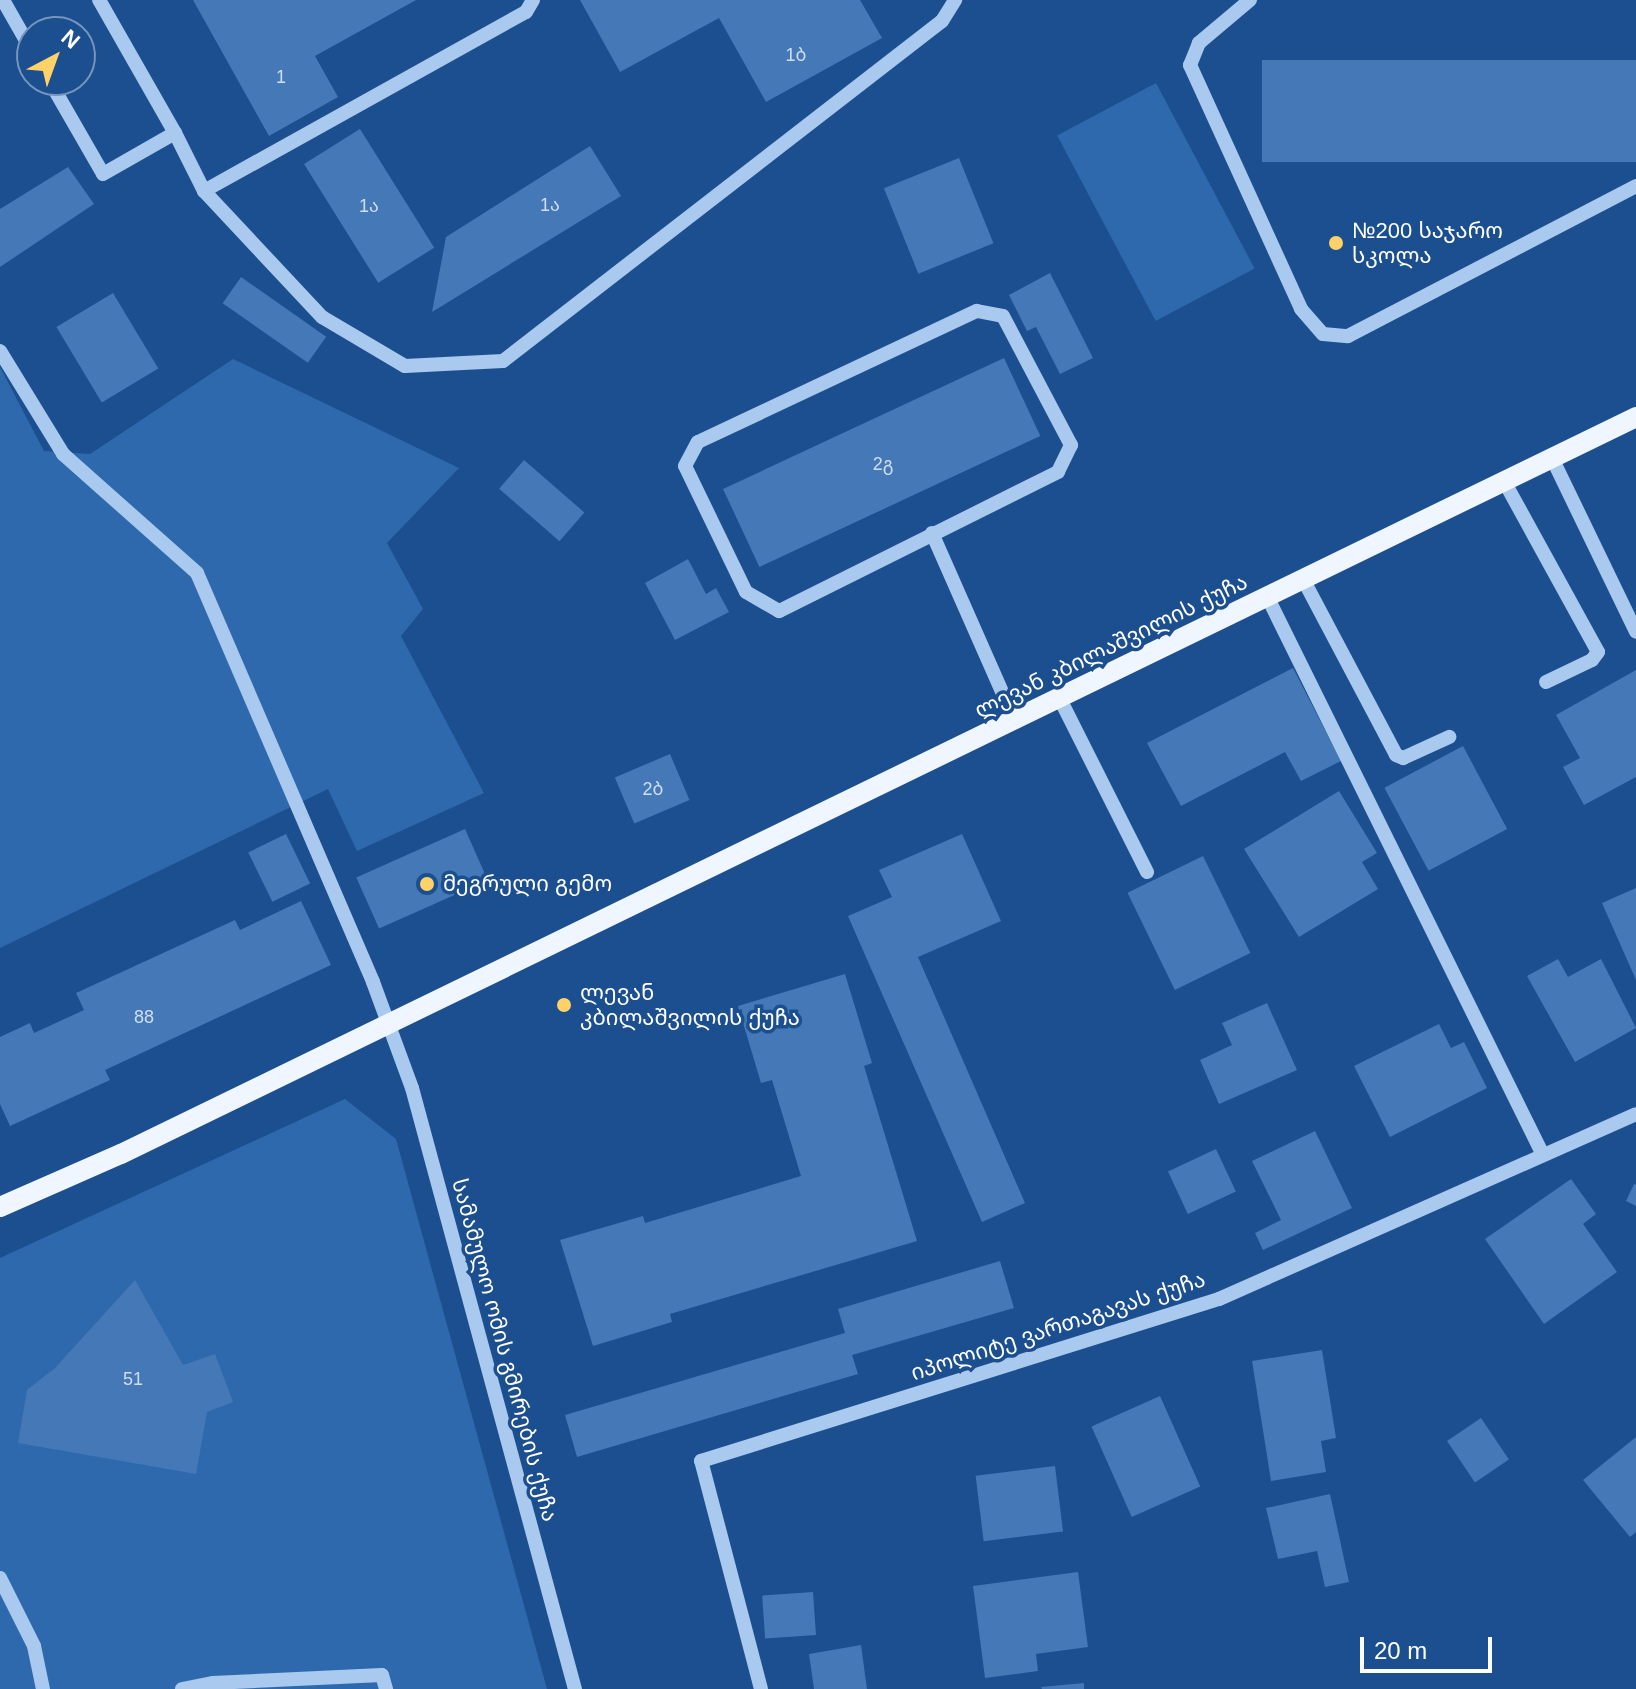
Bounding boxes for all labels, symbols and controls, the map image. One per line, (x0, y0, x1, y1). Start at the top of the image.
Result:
north arrow (16, 16, 96, 96)
text: N (57, 24, 85, 54)
house number: 1ბ (786, 44, 806, 66)
house number: 1 (276, 66, 286, 88)
house number: 1ა (540, 194, 560, 216)
house number: 1ა (359, 195, 379, 217)
place label: №200 საჯარო სკოლა (1352, 217, 1503, 268)
marker: №200 საჯარო სკოლა (1327, 234, 1345, 252)
house number: 2გ (873, 453, 893, 475)
street label: ლევან კბილაშვილის ქუჩა (970, 568, 1252, 724)
house number: 2ბ (643, 778, 663, 800)
place label: მეგრული გემო (443, 871, 612, 897)
marker: მეგრული გემო (418, 875, 436, 893)
place label: ლევან კბილაშვილის ქუჩა (580, 979, 800, 1030)
marker: ლევან კბილაშვილის ქუჩა (555, 996, 573, 1014)
house number: 88 (134, 1006, 154, 1028)
street label: სამამულო ომის გმირების ქუჩა (446, 1176, 564, 1524)
street label: იპოლიტე ვართაგავას ქუჩა (907, 1266, 1209, 1386)
house number: 51 (123, 1368, 143, 1390)
scale bar (1364, 1621, 1496, 1671)
text: 20 m (1374, 1637, 1427, 1664)

